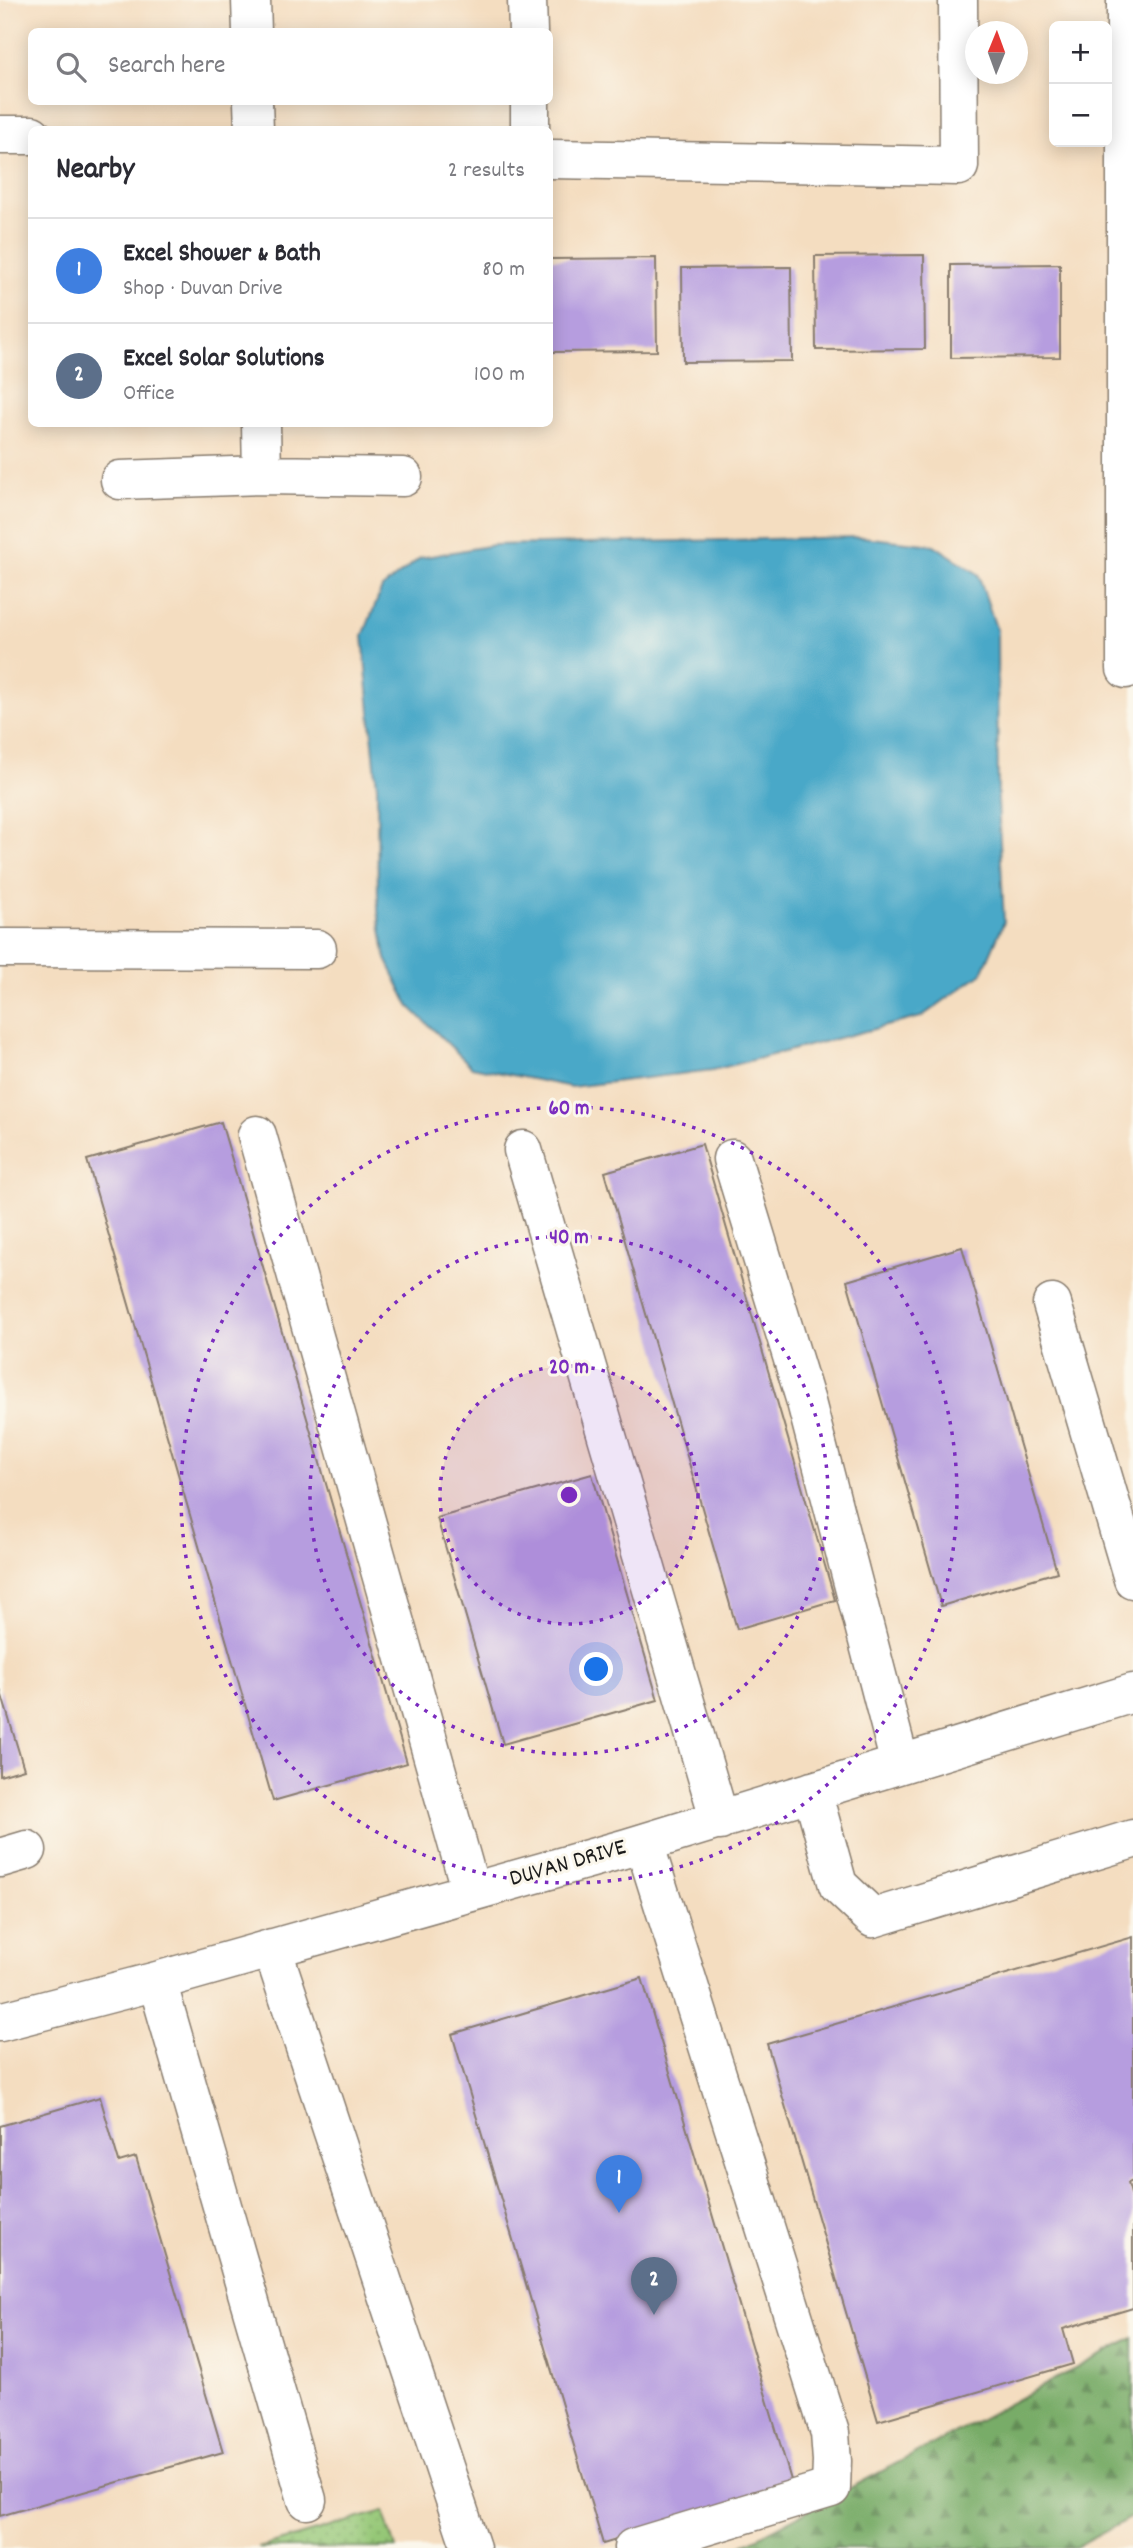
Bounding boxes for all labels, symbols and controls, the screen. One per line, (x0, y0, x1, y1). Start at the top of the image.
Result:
north arrow (965, 21, 1028, 84)
map controls (1049, 21, 1112, 147)
button: + (1049, 21, 1112, 84)
search box (28, 28, 553, 105)
icon: search (52, 48, 90, 86)
text: Search here (108, 48, 226, 85)
button: − (1049, 84, 1112, 147)
text: Nearby (56, 150, 134, 193)
text: 2 results (448, 155, 525, 188)
text: Excel Shower & Bath (123, 236, 321, 273)
text: 1 (76, 254, 82, 287)
text: 80 m (482, 254, 525, 287)
text: Shop · Duvan Drive (123, 273, 283, 306)
text: Excel Solar Solutions (123, 341, 325, 378)
text: 2 (74, 359, 84, 392)
text: 100 m (474, 359, 525, 392)
text: Office (123, 378, 175, 411)
text: 60 m (549, 1095, 589, 1125)
text: 40 m (549, 1224, 589, 1254)
text: 20 m (549, 1354, 589, 1384)
centre of rings (557, 1483, 581, 1507)
your location (579, 1652, 613, 1686)
street label: DUVAN DRIVE (506, 1831, 630, 1897)
pin: 1 (596, 2155, 642, 2213)
pin: 2 (631, 2257, 677, 2315)

